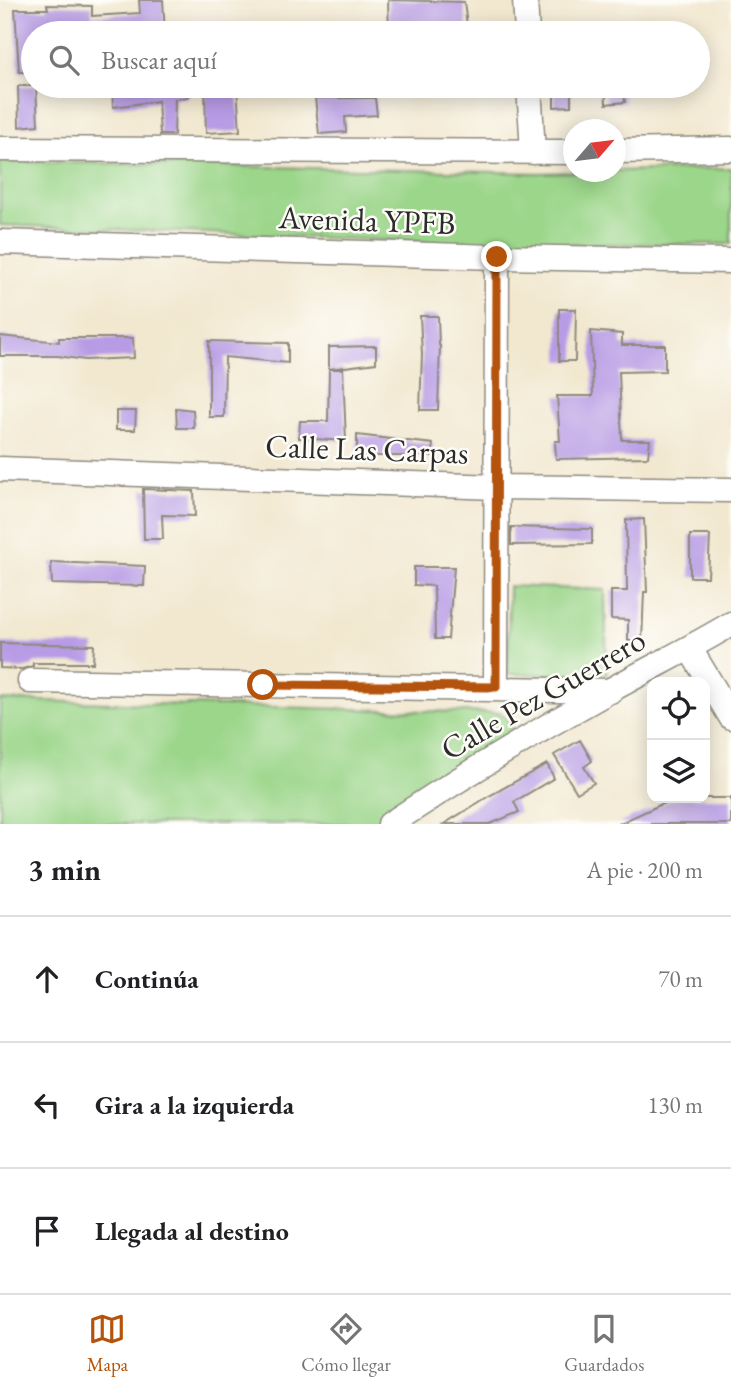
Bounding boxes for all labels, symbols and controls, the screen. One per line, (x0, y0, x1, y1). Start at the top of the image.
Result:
search box (21, 21, 710, 98)
icon: search (45, 41, 83, 79)
text: Buscar aquí (101, 43, 217, 77)
north arrow (563, 119, 626, 182)
street label: Avenida YPFB (277, 196, 456, 244)
route end (481, 241, 512, 272)
street label: Calle Las Carpas (265, 424, 469, 474)
street label: Calle Pez Guerrero (433, 618, 653, 770)
route start (247, 669, 278, 700)
map controls (647, 677, 710, 803)
button: locate (647, 677, 710, 740)
button: layers (647, 740, 710, 803)
text: 3 min (28, 850, 101, 889)
text: A pie · 200 m (587, 855, 703, 885)
icon: ahead (28, 960, 66, 998)
text: Continúa (95, 962, 199, 996)
text: 70 m (658, 964, 703, 994)
icon: left (28, 1086, 66, 1124)
text: Gira a la izquierda (95, 1088, 294, 1122)
text: 130 m (647, 1090, 703, 1120)
icon: arrive (28, 1212, 66, 1250)
text: Llegada al destino (95, 1214, 289, 1248)
tab: Mapa (87, 1310, 128, 1377)
tab: Cómo llegar (301, 1310, 391, 1377)
tab: Guardados (564, 1310, 644, 1377)

